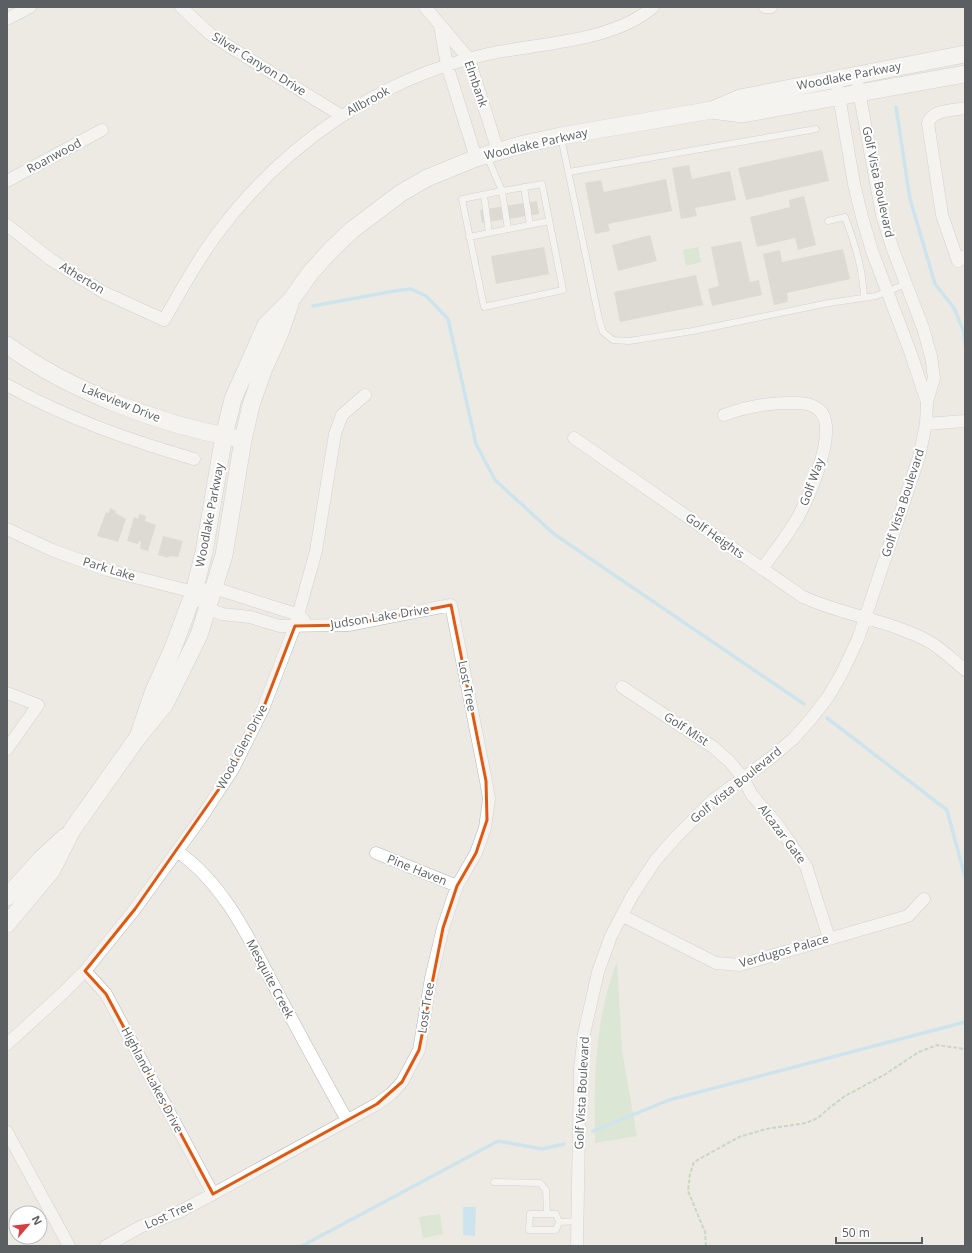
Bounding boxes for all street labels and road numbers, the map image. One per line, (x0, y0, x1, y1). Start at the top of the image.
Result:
street label: Silver Canyon Drive (209, 28, 310, 100)
street label: Woodlake Parkway (795, 57, 903, 94)
street label: Elmbank (461, 58, 493, 110)
street label: Allbrook (343, 81, 393, 119)
street label: Woodlake Parkway (482, 123, 590, 164)
street label: Golf Vista Boulevard (858, 125, 899, 239)
street label: Roanwood (23, 134, 84, 177)
street label: Atherton (57, 257, 108, 298)
street label: Lakeview Drive (79, 379, 163, 426)
street label: Golf Vista Boulevard (877, 446, 928, 559)
street label: Golf Way (795, 455, 828, 508)
street label: Woodlake Parkway (191, 460, 228, 568)
street label: Golf Heights (682, 509, 748, 562)
street label: Park Lake (81, 552, 138, 585)
street label: Judson Lake Drive (328, 600, 431, 633)
street label: Lost Tree (454, 659, 481, 713)
street label: Wood Glen Drive (212, 701, 271, 792)
street label: Golf Mist (661, 708, 712, 749)
street label: Golf Vista Boulevard (686, 742, 785, 827)
street label: Alcazar Gate (755, 801, 810, 867)
street label: Pine Haven (385, 850, 450, 889)
street label: Verdugos Palace (737, 930, 831, 971)
street label: Mesquite Creek (242, 936, 299, 1022)
street label: Lost Tree (413, 981, 438, 1035)
street label: Highland Lakes Drive (117, 1024, 188, 1136)
street label: Golf Vista Boulevard (570, 1036, 593, 1150)
street label: Lost Tree (142, 1196, 196, 1233)

